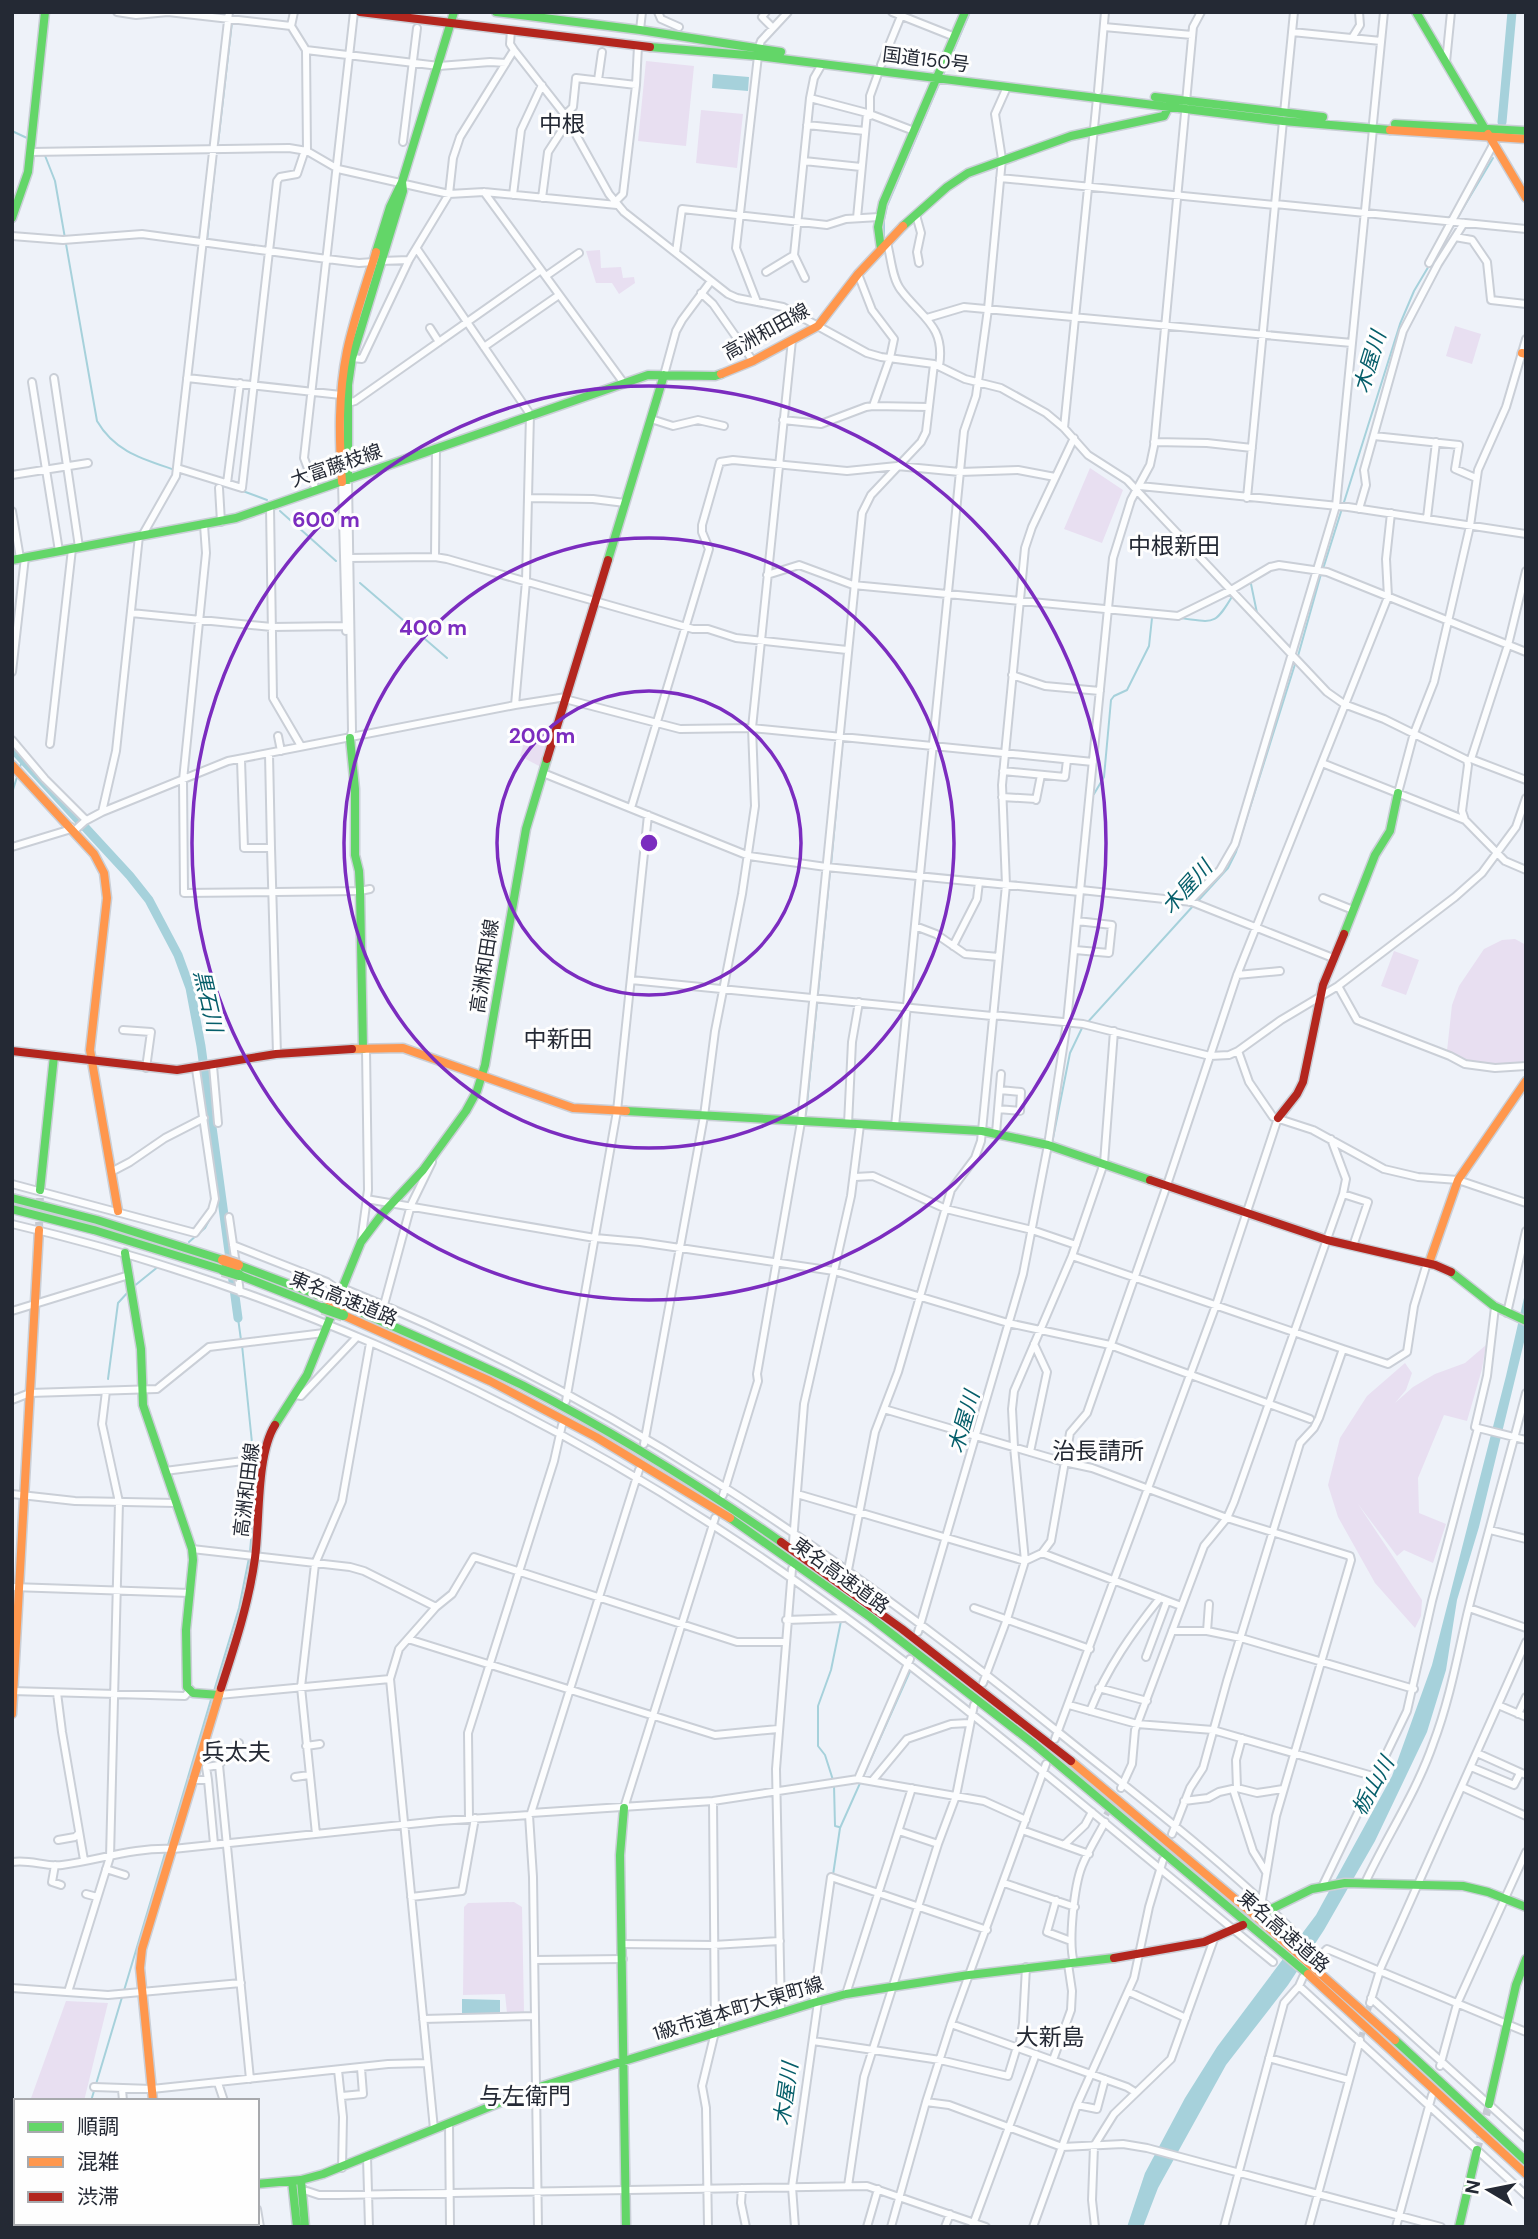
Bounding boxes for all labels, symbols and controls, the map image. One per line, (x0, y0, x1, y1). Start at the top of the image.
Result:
street label: 国道150号 (881, 42, 971, 77)
district label: 中根 (539, 109, 585, 139)
street label: 高洲和田線 (719, 297, 814, 365)
water label: 木屋川 (1347, 326, 1393, 396)
street label: 大富藤枝線 (287, 438, 385, 493)
text: 600 m (292, 506, 360, 534)
district label: 中根新田 (1128, 531, 1220, 561)
text: 400 m (399, 614, 467, 642)
text: 200 m (509, 722, 575, 750)
centre of rings (637, 831, 661, 855)
water label: 木屋川 (1156, 853, 1220, 920)
street label: 高洲和田線 (465, 917, 504, 1015)
water label: 黒石川 (187, 967, 229, 1037)
district label: 中新田 (524, 1024, 593, 1054)
street label: 東名高速道路 (286, 1266, 401, 1331)
water label: 木屋川 (942, 1386, 987, 1456)
district label: 治長請所 (1052, 1436, 1144, 1466)
street label: 高洲和田線 (228, 1441, 265, 1539)
street label: 東名高速道路 (787, 1532, 894, 1619)
district label: 兵太夫 (202, 1737, 271, 1767)
water label: 栃山川 (1345, 1750, 1401, 1820)
street label: 東名高速道路 (1232, 1885, 1335, 1978)
street label: 1級市道本町大東町線 (650, 1971, 826, 2046)
district label: 大新島 (1016, 2022, 1085, 2052)
water label: 木屋川 (768, 2059, 805, 2127)
district label: 与左衛門 (479, 2081, 571, 2111)
legend (14, 2099, 259, 2225)
text: 順調 (77, 2113, 119, 2141)
text: 混雑 (77, 2148, 119, 2176)
north arrow (1454, 2155, 1524, 2225)
text: N (1459, 2178, 1486, 2196)
text: 渋滞 (77, 2183, 119, 2211)

